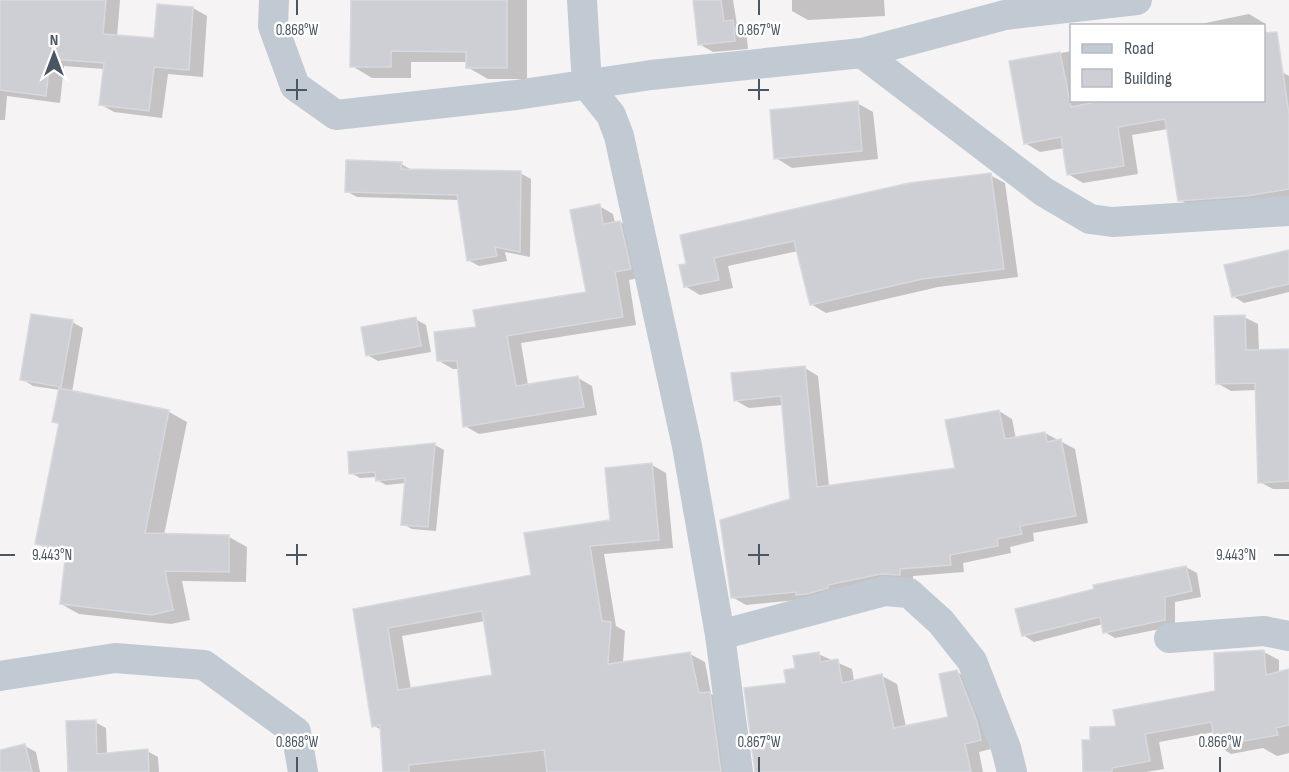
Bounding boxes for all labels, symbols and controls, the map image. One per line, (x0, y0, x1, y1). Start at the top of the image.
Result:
text: 0.868°W (276, 21, 319, 40)
text: 0.867°W (738, 21, 781, 40)
north arrow (24, 24, 84, 84)
legend (1070, 24, 1265, 102)
text: N (50, 31, 58, 50)
text: Road (1124, 38, 1154, 59)
text: Building (1124, 68, 1172, 89)
text: 9.443°N (32, 546, 72, 565)
text: 9.443°N (1216, 546, 1256, 565)
text: 0.868°W (276, 733, 319, 752)
text: 0.867°W (738, 733, 781, 752)
text: 0.866°W (1199, 733, 1242, 752)

